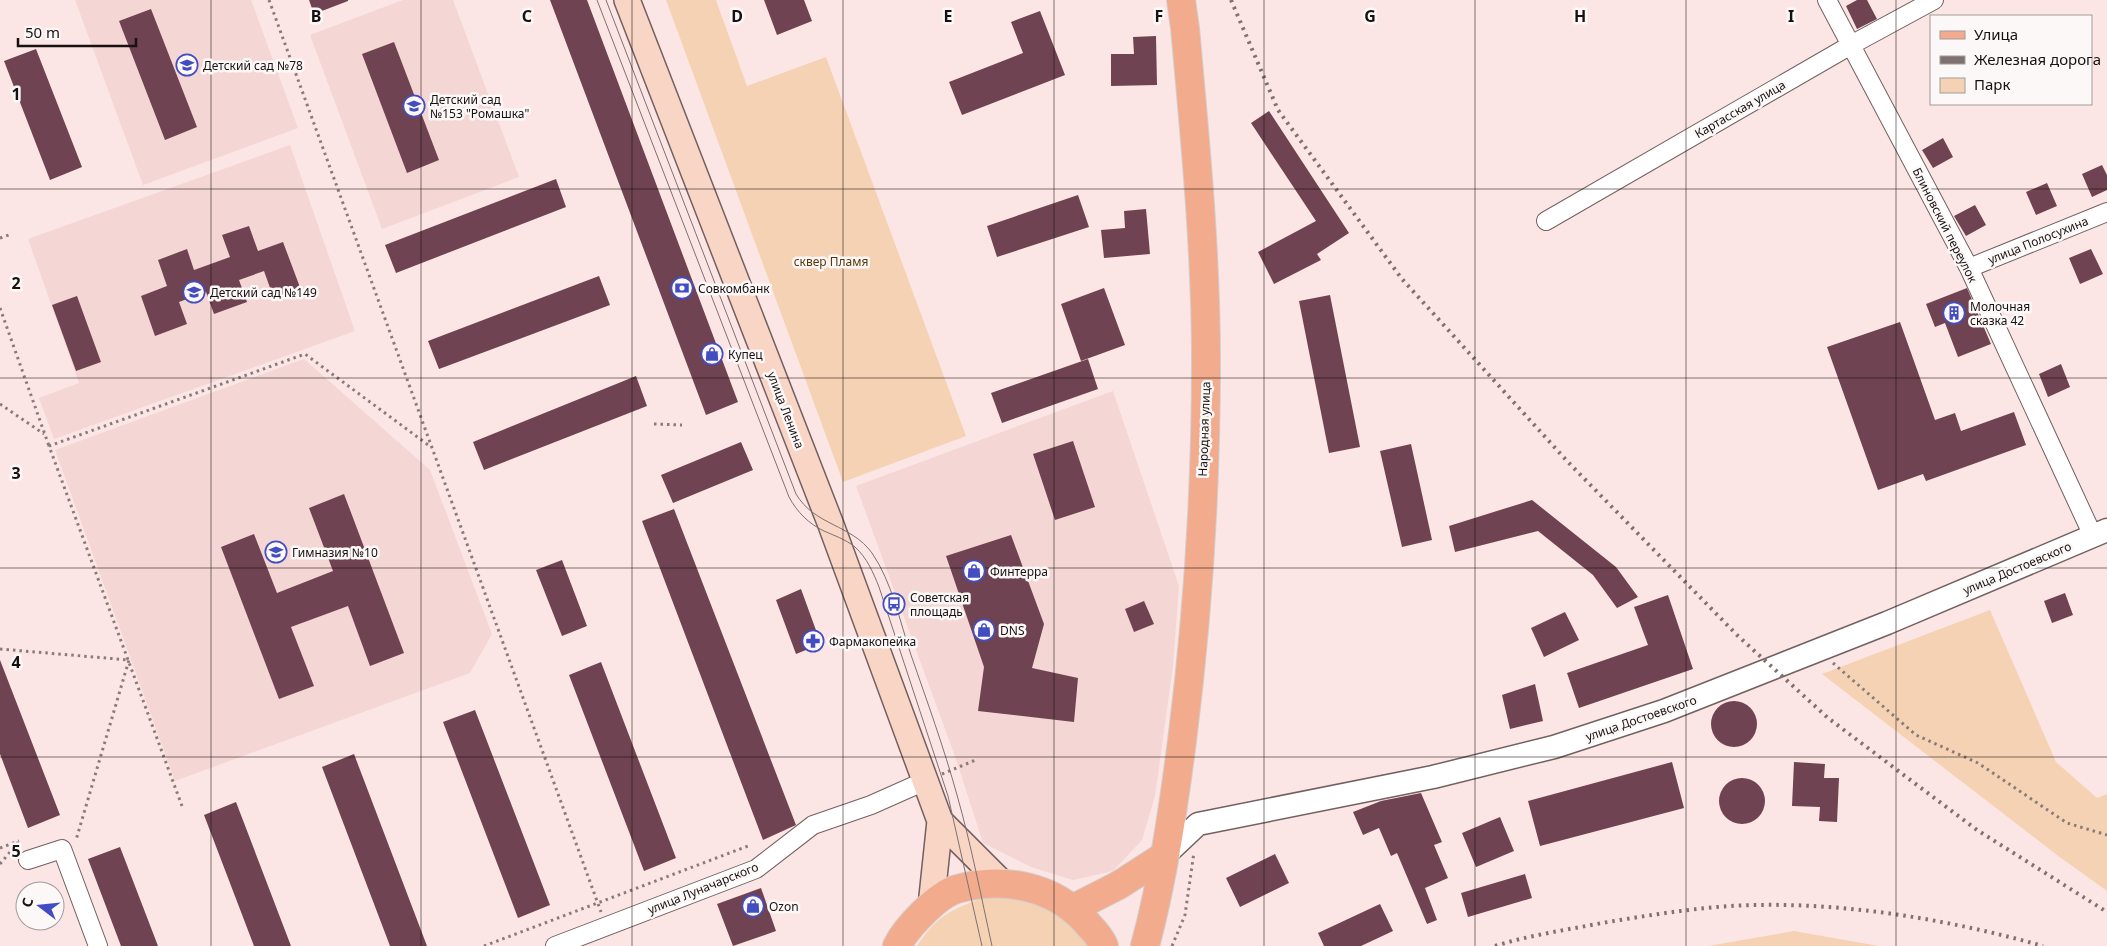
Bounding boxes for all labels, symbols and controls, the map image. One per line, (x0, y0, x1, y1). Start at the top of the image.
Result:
text: B (311, 5, 321, 27)
text: C (522, 5, 532, 27)
text: D (731, 5, 743, 27)
text: E (944, 5, 953, 27)
text: F (1155, 5, 1163, 27)
text: G (1364, 5, 1376, 27)
text: H (1574, 5, 1586, 27)
text: I (1788, 5, 1794, 27)
scale bar (18, 15, 135, 47)
legend (1930, 15, 2092, 105)
text: 50 m (25, 22, 60, 42)
text: Улица (1974, 24, 2018, 44)
text: Железная дорога (1974, 49, 2101, 69)
school or university icon: Детский сад №78 (175, 53, 199, 77)
place label: Детский сад №78 (203, 57, 303, 74)
text: Парк (1974, 74, 2010, 94)
street label: Картасская улица (1692, 76, 1788, 142)
text: 1 (11, 83, 21, 105)
place label: Детский сад №153 "Ромашка" (430, 91, 529, 122)
school or university icon: Детский сад №153 "Ромашка" (402, 94, 426, 118)
street label: Блиновский переулок (1909, 165, 1982, 286)
street label: улица Полосухина (1985, 212, 2091, 268)
park label: сквер Пламя (794, 253, 868, 270)
text: 2 (11, 272, 21, 294)
bank icon: Совкомбанк (670, 276, 694, 300)
school or university icon: Детский сад №149 (182, 280, 206, 304)
place label: Совкомбанк (698, 280, 770, 297)
place label: Детский сад №149 (210, 284, 317, 301)
place label: Молочная сказка 42 (1970, 298, 2030, 329)
building icon: Молочная сказка 42 (1942, 301, 1966, 325)
shop icon: Купец (700, 342, 724, 366)
place label: Купец (728, 346, 763, 363)
street label: улица Ленина (764, 369, 808, 451)
street label: Народная улица (1194, 381, 1214, 477)
text: 3 (11, 462, 21, 484)
street label: улица Достоевского (1960, 537, 2074, 599)
school or university icon: Гимназия №10 (264, 540, 288, 564)
place label: Гимназия №10 (292, 544, 378, 561)
shop icon: Финтерра (962, 559, 986, 583)
place label: Финтерра (990, 563, 1048, 580)
place label: Советская площадь (910, 589, 969, 620)
bus stop icon: Советская площадь (882, 592, 906, 616)
shop icon: DNS (972, 618, 996, 642)
place label: DNS (1000, 622, 1025, 639)
pharmacy icon: Фармакопейка (801, 629, 825, 653)
place label: Фармакопейка (829, 633, 916, 650)
text: 4 (11, 651, 21, 673)
street label: улица Достоевского (1583, 691, 1699, 745)
text: 5 (11, 840, 21, 862)
street label: улица Луначарского (645, 858, 761, 918)
north arrow (15, 881, 65, 931)
shop icon: Ozon (741, 894, 765, 918)
text: С (17, 895, 37, 909)
place label: Ozon (769, 898, 799, 915)

